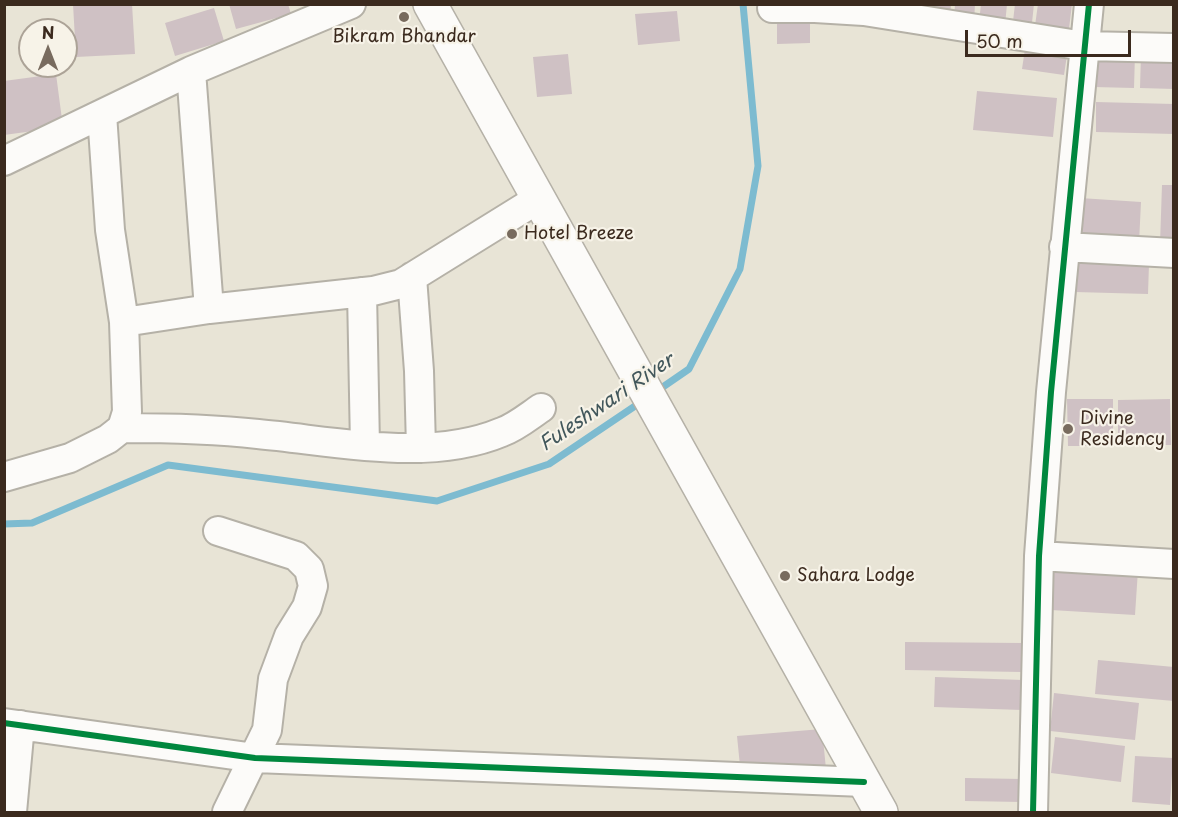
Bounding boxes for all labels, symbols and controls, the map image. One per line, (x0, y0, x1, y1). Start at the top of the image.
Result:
marker: Bikram Bhandar (397, 10, 411, 24)
north arrow (18, 18, 78, 78)
scale bar (968, 18, 1134, 56)
text: N (42, 20, 54, 44)
place label: Bikram Bhandar (332, 26, 476, 48)
text: 50 m (976, 27, 1023, 54)
place label: Hotel Breeze (524, 223, 634, 245)
marker: Hotel Breeze (505, 227, 519, 241)
water label: Fuleshwari River (535, 349, 679, 457)
place label: Divine Residency (1080, 408, 1165, 450)
marker: Divine Residency (1061, 422, 1075, 436)
place label: Sahara Lodge (797, 565, 915, 587)
marker: Sahara Lodge (778, 569, 792, 583)

